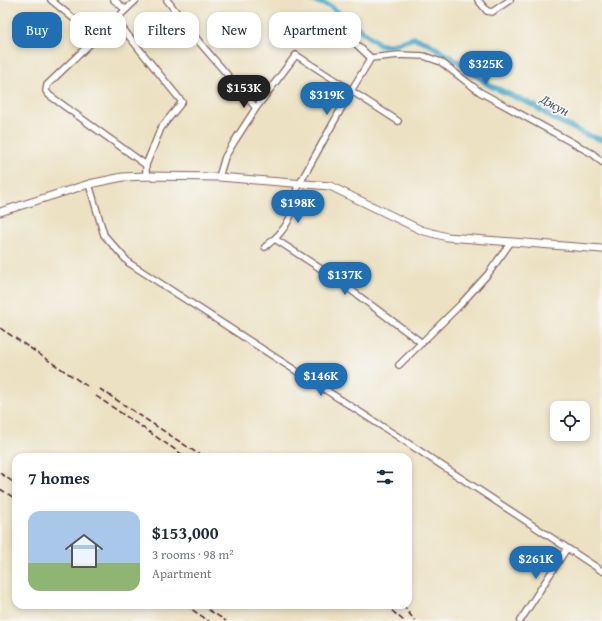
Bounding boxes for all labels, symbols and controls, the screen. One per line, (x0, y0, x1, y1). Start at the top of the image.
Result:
chip: Buy (12, 12, 62, 48)
chip: Rent (70, 12, 126, 48)
chip: Filters (134, 12, 199, 48)
chip: New (207, 12, 261, 48)
chip: Apartment (269, 12, 361, 48)
pin: $325K (458, 51, 514, 85)
text: $325K (468, 54, 504, 73)
pin: $153K (216, 75, 272, 109)
text: $153K (226, 78, 262, 97)
pin: $319K (299, 82, 355, 116)
text: $319K (309, 85, 345, 104)
water label: Джун (536, 89, 573, 121)
pin: $198K (270, 190, 326, 224)
text: $198K (280, 193, 316, 212)
pin: $137K (317, 262, 373, 296)
text: $137K (327, 265, 363, 284)
pin: $146K (293, 363, 349, 397)
text: $146K (303, 366, 339, 385)
map controls (550, 401, 590, 441)
button: locate (550, 401, 590, 441)
text: 7 homes (28, 465, 90, 490)
icon: filters (374, 466, 396, 488)
text: $153,000 (152, 520, 218, 545)
icon: home (60, 527, 108, 575)
text: 3 rooms · 98 m² (152, 545, 234, 564)
pin: $261K (508, 546, 564, 580)
text: $261K (518, 549, 554, 568)
text: Apartment (152, 564, 212, 583)

